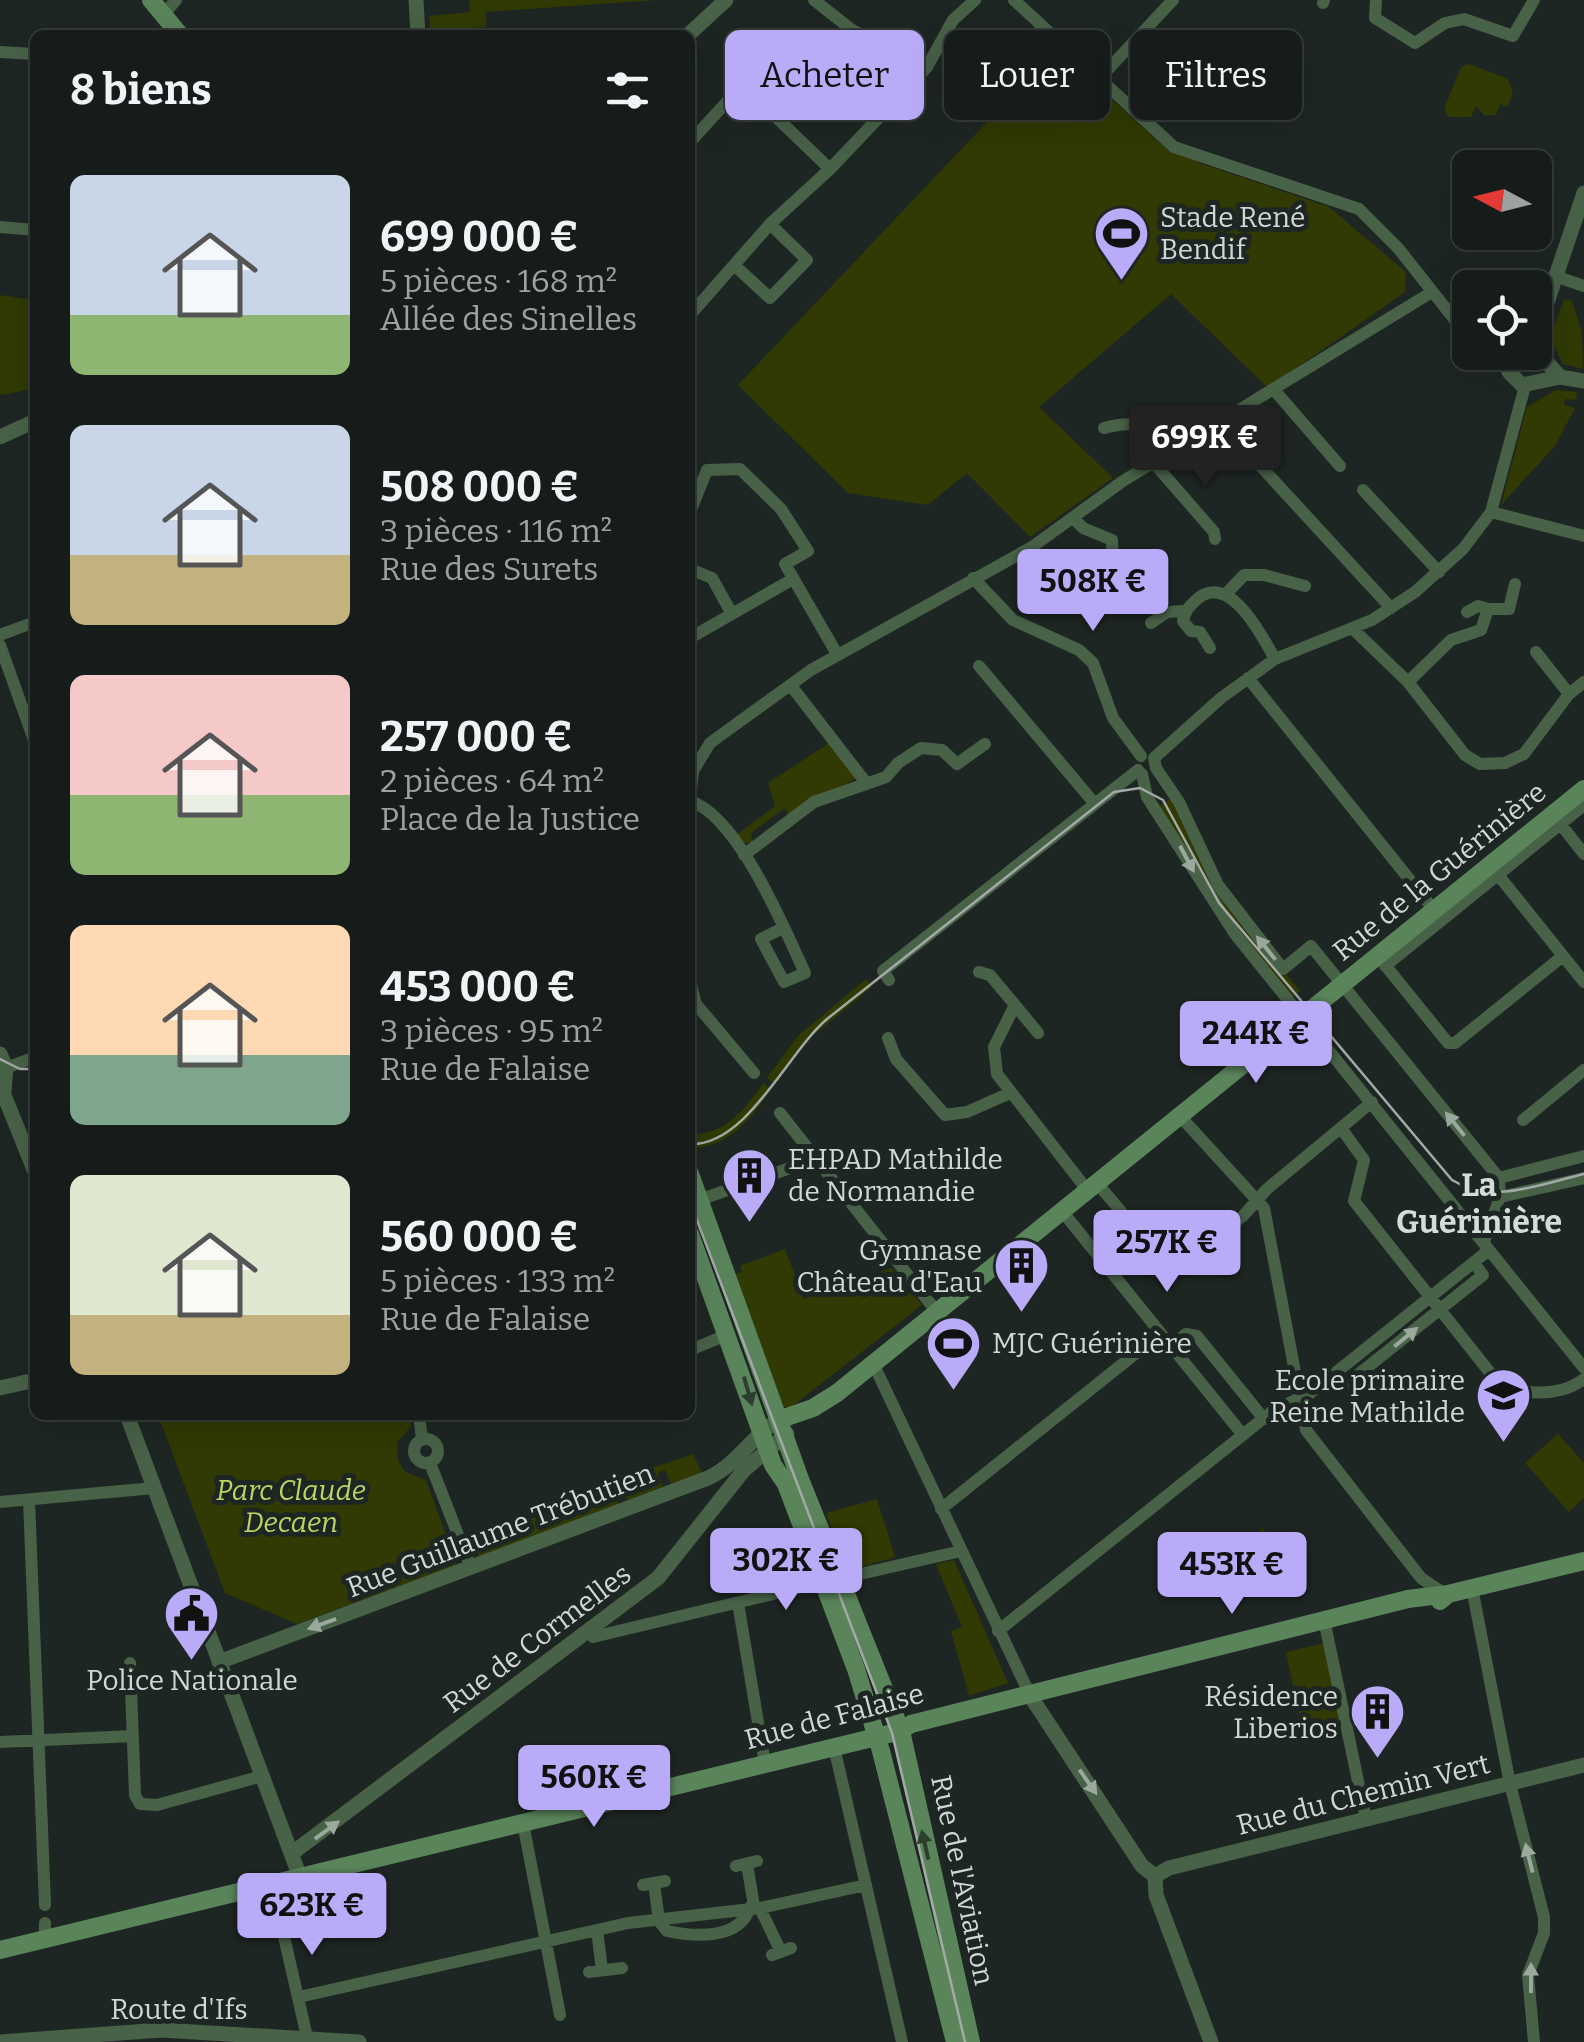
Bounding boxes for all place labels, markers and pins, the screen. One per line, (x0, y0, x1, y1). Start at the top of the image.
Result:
place label: Stade René Bendif (1160, 201, 1305, 266)
sports icon: Stade René Bendif (1091, 203, 1151, 282)
pin: 699K € (1124, 405, 1286, 490)
pin: 508K € (1012, 549, 1174, 634)
pin: 244K € (1175, 1001, 1337, 1086)
place label: EHPAD Mathilde de Normandie (788, 1143, 1003, 1208)
building icon: EHPAD Mathilde de Normandie (719, 1145, 779, 1224)
pin: 257K € (1086, 1210, 1248, 1295)
place label: Gymnase Château d'Eau (797, 1234, 982, 1299)
building icon: Gymnase Château d'Eau (991, 1236, 1051, 1315)
sports icon: MJC Guérinière (923, 1313, 983, 1392)
place label: MJC Guérinière (992, 1327, 1192, 1360)
place label: Ecole primaire Reine Mathilde (1269, 1364, 1465, 1429)
school or university icon: Ecole primaire Reine Mathilde (1474, 1366, 1534, 1445)
pin: 302K € (705, 1528, 867, 1613)
pin: 453K € (1151, 1532, 1313, 1617)
public building icon: Police Nationale (162, 1584, 222, 1663)
place label: Police Nationale (86, 1664, 298, 1697)
place label: Résidence Liberios (1204, 1680, 1338, 1745)
building icon: Résidence Liberios (1347, 1682, 1407, 1761)
pin: 560K € (513, 1745, 675, 1830)
pin: 623K € (231, 1873, 393, 1958)

